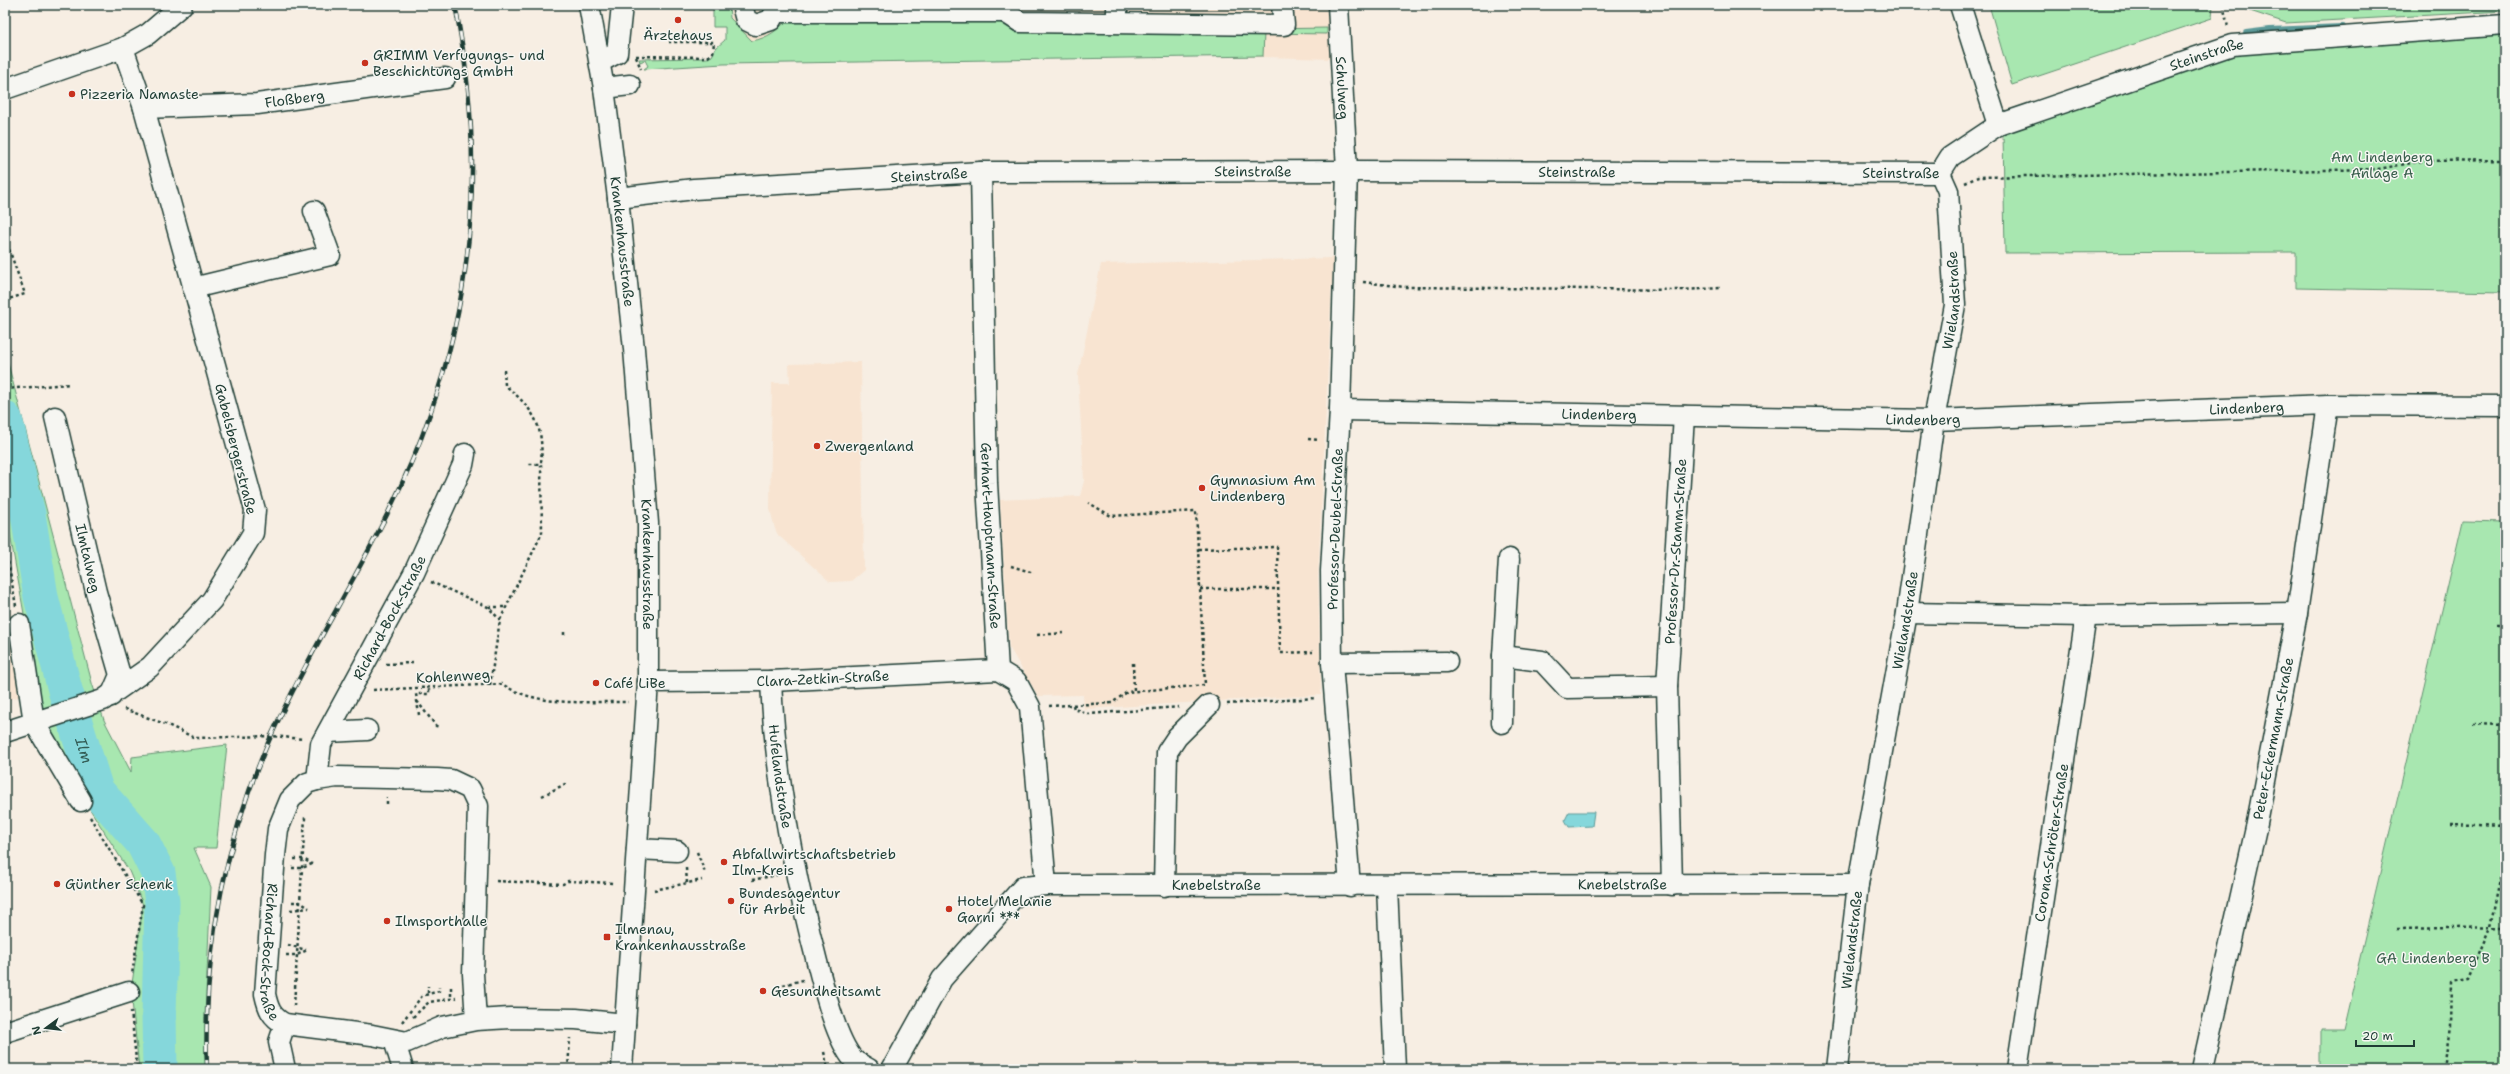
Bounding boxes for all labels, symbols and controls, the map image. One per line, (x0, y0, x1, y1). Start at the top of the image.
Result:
marker: Ärztehaus (673, 15, 683, 25)
place label: Ärztehaus (643, 26, 713, 44)
street label: Steinstraße (2167, 35, 2245, 75)
place label: GRIMM Verfugungs- und Beschichtungs GmbH (373, 46, 545, 80)
street label: Schulweg (1332, 56, 1353, 120)
marker: GRIMM Verfugungs- und Beschichtungs GmbH (360, 58, 370, 68)
place label: Pizzeria Namaste (80, 85, 199, 103)
street label: Floßberg (264, 86, 325, 112)
marker: Pizzeria Namaste (67, 89, 77, 99)
park label: Am Lindenberg Anlage A (2331, 148, 2433, 182)
street label: Steinstraße (1214, 162, 1292, 180)
street label: Steinstraße (1538, 163, 1616, 181)
street label: Steinstraße (890, 164, 968, 186)
street label: Steinstraße (1862, 164, 1940, 182)
street label: Krankenhausstraße (606, 175, 638, 308)
street label: Wielandstraße (1938, 250, 1964, 351)
street label: Gabelsbergerstraße (211, 382, 261, 516)
street label: Lindenberg (2209, 398, 2285, 419)
street label: Lindenberg (1561, 405, 1637, 424)
street label: Lindenberg (1885, 410, 1961, 429)
place label: Zwergenland (825, 437, 914, 455)
marker: Zwergenland (812, 441, 822, 451)
street label: Gerhart-Hauptmann-Straße (977, 442, 1005, 630)
street label: Professor-Deubel-Straße (1323, 447, 1347, 610)
street label: Professor-Dr.-Stamm-Straße (1661, 458, 1690, 645)
place label: Gymnasium Am Lindenberg (1210, 471, 1315, 505)
marker: Gymnasium Am Lindenberg (1197, 483, 1207, 493)
street label: Krankenhausstraße (637, 498, 657, 630)
street label: Ilmtalweg (71, 522, 105, 595)
street label: Richard-Bock-Straße (349, 552, 430, 683)
street label: Wielandstraße (1888, 570, 1922, 671)
street label: Peter-Eckermann-Straße (2249, 656, 2297, 821)
street label: Kohlenweg (416, 665, 490, 687)
street label: Clara-Zetkin-Straße (756, 666, 890, 690)
place label: Café LiBe (604, 674, 666, 692)
marker: Café LiBe (591, 678, 601, 688)
street label: Hufelandstraße (765, 724, 796, 830)
water label: Ilm (70, 734, 97, 766)
street label: Corona-Schröter-Straße (2031, 762, 2072, 923)
place label: Abfallwirtschaftsbetrieb Ilm-Kreis (732, 845, 896, 879)
marker: Abfallwirtschaftsbetrieb Ilm-Kreis (719, 857, 729, 867)
place label: Günther Schenk (65, 875, 173, 893)
street label: Knebelstraße (1578, 875, 1667, 893)
street label: Knebelstraße (1172, 876, 1261, 894)
marker: Günther Schenk (52, 879, 62, 889)
street label: Richard-Bock-Straße (256, 883, 283, 1025)
place label: Bundesagentur für Arbeit (739, 884, 841, 918)
street label: Wielandstraße (1837, 889, 1866, 990)
place label: Hotel Melanie Garni *** (957, 892, 1052, 926)
marker: Bundesagentur für Arbeit (726, 896, 736, 906)
marker: Hotel Melanie Garni *** (944, 904, 954, 914)
place label: Ilmsporthalle (395, 912, 487, 930)
marker: Ilmsporthalle (382, 916, 392, 926)
place label: Ilmenau, Krankenhausstraße (615, 920, 746, 954)
marker: Ilmenau, Krankenhausstraße (602, 932, 612, 942)
park label: GA Lindenberg B (2376, 949, 2490, 967)
place label: Gesundheitsamt (771, 982, 881, 1000)
marker: Gesundheitsamt (758, 986, 768, 996)
north arrow (26, 1008, 66, 1048)
scale bar (2356, 1022, 2414, 1048)
text: N (28, 1024, 45, 1037)
text: 20 m (2362, 1028, 2393, 1044)

